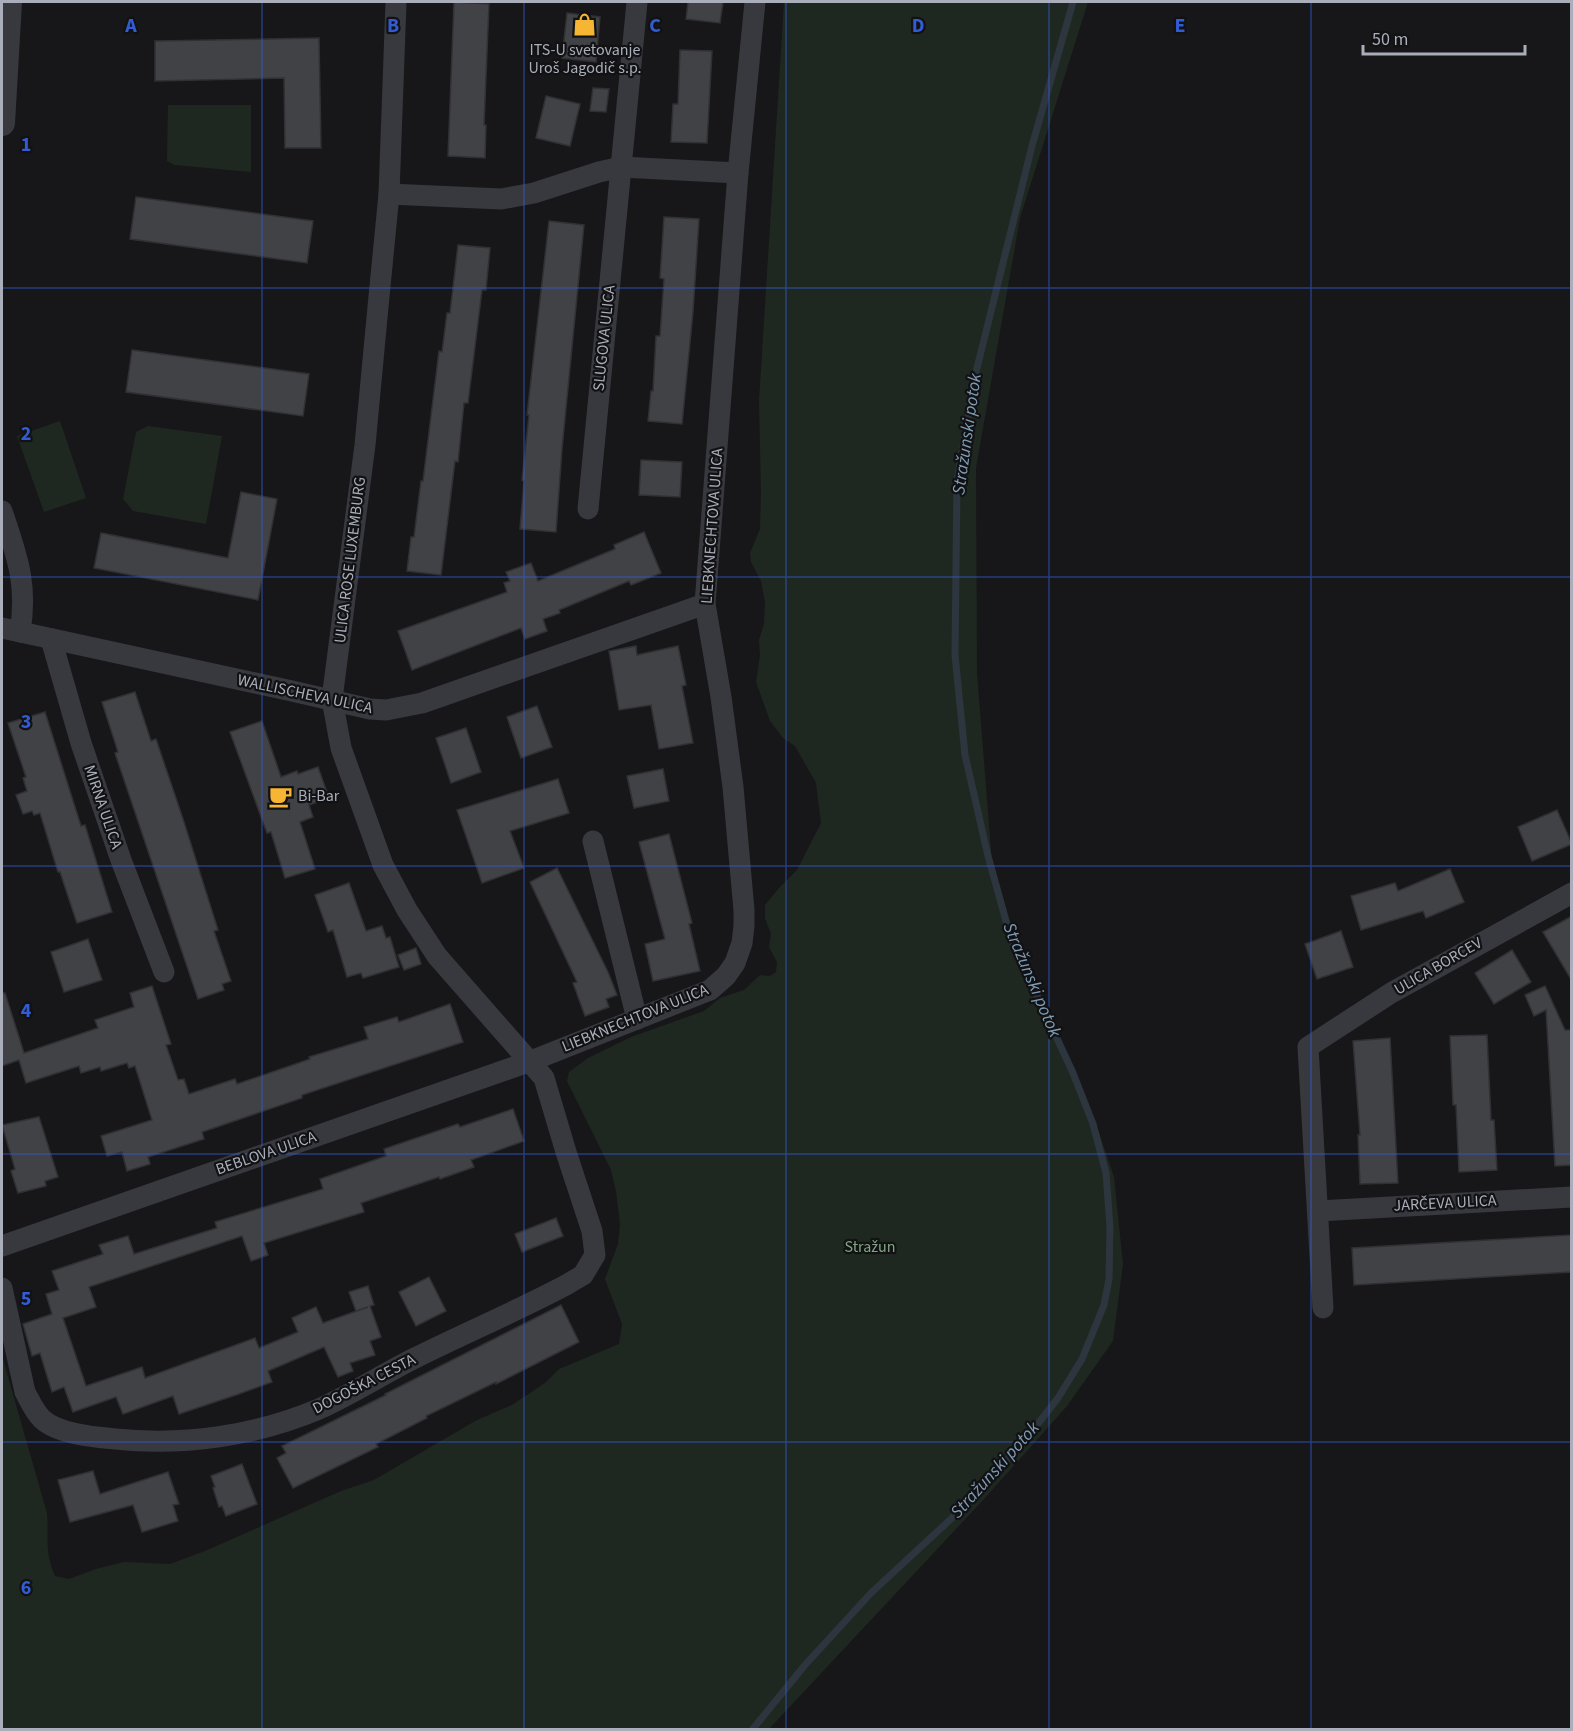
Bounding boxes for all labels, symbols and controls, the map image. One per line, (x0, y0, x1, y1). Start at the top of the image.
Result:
text: A (124, 12, 137, 40)
text: B (387, 12, 399, 40)
shop icon: ITS-U svetovanje Uroš Jagodič s.p. (572, 12, 598, 38)
text: C (649, 12, 661, 40)
text: D (912, 12, 924, 40)
text: E (1175, 12, 1185, 40)
scale bar (1363, 18, 1525, 56)
text: 50 m (1372, 27, 1408, 52)
place label: ITS-U svetovanje Uroš Jagodič s.p. (528, 39, 642, 79)
text: 1 (21, 131, 31, 159)
street label: SLUGOVA ULICA (587, 284, 621, 392)
water label: Stražunski potok (946, 371, 988, 496)
text: 2 (21, 420, 31, 448)
street label: LIEBKNECHTOVA ULICA (696, 447, 728, 605)
street label: ULICA ROSE LUXEMBURG (329, 475, 371, 645)
street label: WALLISCHEVA ULICA (235, 669, 375, 719)
text: 3 (21, 708, 31, 736)
street label: MIRNA ULICA (78, 762, 128, 852)
cafe icon: Bi-Bar (267, 783, 293, 809)
place label: Bi-Bar (298, 785, 340, 807)
water label: Stražunski potok (997, 919, 1068, 1042)
street label: ULICA BORCEV (1390, 932, 1487, 1000)
street label: LIEBKNECHTOVA ULICA (558, 978, 712, 1057)
text: 4 (21, 997, 32, 1025)
street label: BEBLOVA ULICA (213, 1125, 320, 1181)
street label: JARČEVA ULICA (1393, 1189, 1497, 1217)
park label: Stražun (845, 1236, 895, 1258)
text: 5 (21, 1285, 31, 1313)
street label: DOGOŠKA CESTA (309, 1348, 420, 1419)
water label: Stražunski potok (945, 1416, 1046, 1524)
text: 6 (21, 1574, 31, 1602)

